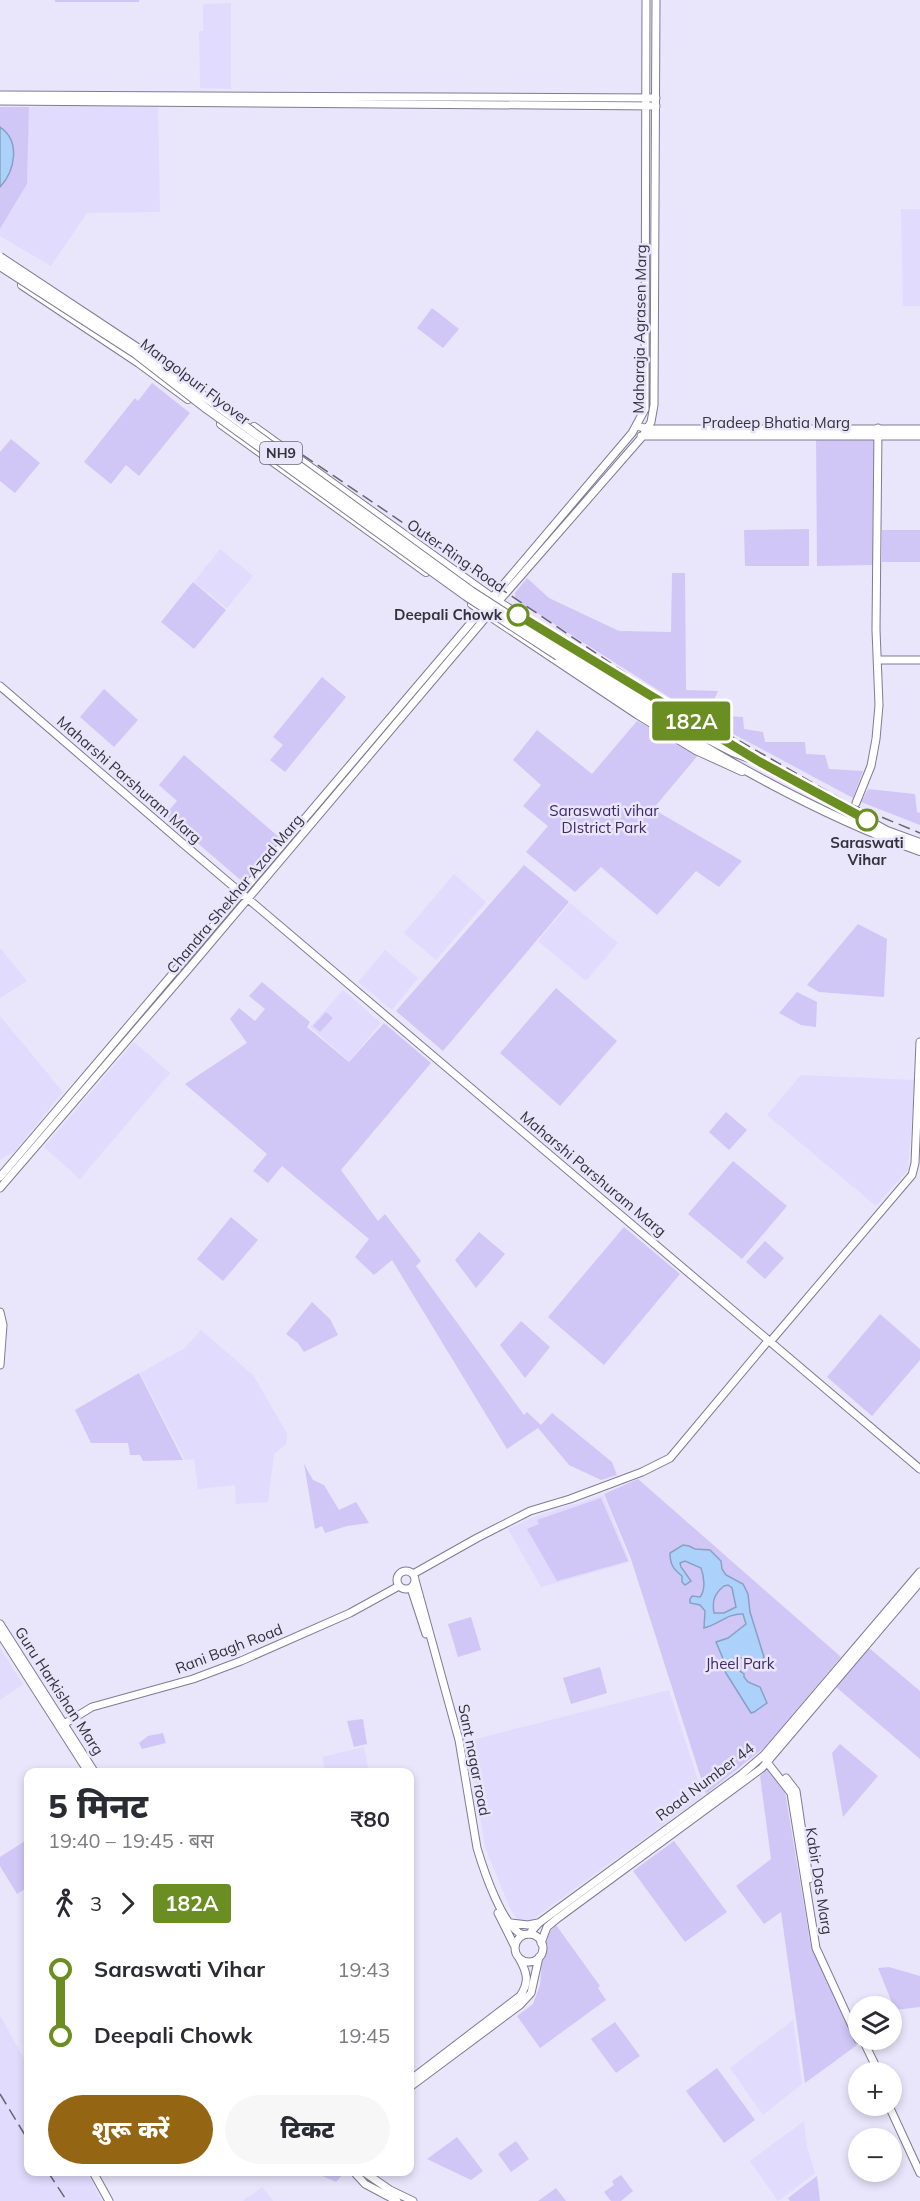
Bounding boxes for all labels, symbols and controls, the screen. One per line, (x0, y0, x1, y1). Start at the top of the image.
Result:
street label: Maharaja Agrasen Marg (629, 244, 650, 414)
street label: Mangolpuri Flyover (137, 334, 254, 429)
street label: Pradeep Bhatia Marg (702, 413, 850, 432)
road number: NH9 (260, 442, 302, 464)
street label: Outer Ring Road (404, 515, 509, 596)
marker: Deepali Chowk (507, 604, 529, 626)
place label: Deepali Chowk (394, 605, 503, 624)
line badge: 182A (649, 702, 733, 740)
text: 182A (664, 708, 718, 734)
street label: Maharshi Parshuram Marg (53, 712, 205, 848)
park label: Saraswati vihar DIstrict Park (549, 801, 659, 837)
marker: Saraswati Vihar (856, 809, 878, 831)
street label: Chandra Shekhar Azad Marg (162, 810, 307, 977)
place label: Saraswati Vihar (830, 833, 904, 869)
street label: Maharshi Parshuram Marg (516, 1107, 670, 1240)
street label: Rani Bagh Road (173, 1619, 285, 1678)
street label: Guru Harkishan Marg (11, 1623, 108, 1758)
park label: Jheel Park (705, 1654, 775, 1673)
street label: Sant nagar road (454, 1702, 495, 1817)
street label: Road Number 44 (652, 1738, 758, 1825)
text: 5 मिनट (48, 1785, 148, 1826)
text: ₹80 (350, 1805, 390, 1833)
street label: Kabir Das Marg (802, 1826, 837, 1936)
text: 19:40 – 19:45 · बस (48, 1828, 214, 1853)
icon: walk (48, 1887, 81, 1920)
icon: forward (111, 1887, 144, 1920)
text: 182A (165, 1890, 219, 1916)
text: 3 (90, 1891, 102, 1916)
text: Saraswati Vihar (94, 1955, 265, 1983)
text: 19:43 (337, 1957, 390, 1982)
map controls (848, 1996, 902, 2182)
button: layers (848, 1996, 902, 2050)
text: Deepali Chowk (94, 2021, 252, 2049)
text: 19:45 (337, 2023, 390, 2048)
button: + (848, 2062, 902, 2116)
button: शुरू करें (48, 2095, 213, 2164)
button: टिकट (225, 2095, 390, 2164)
button: − (848, 2128, 902, 2182)

